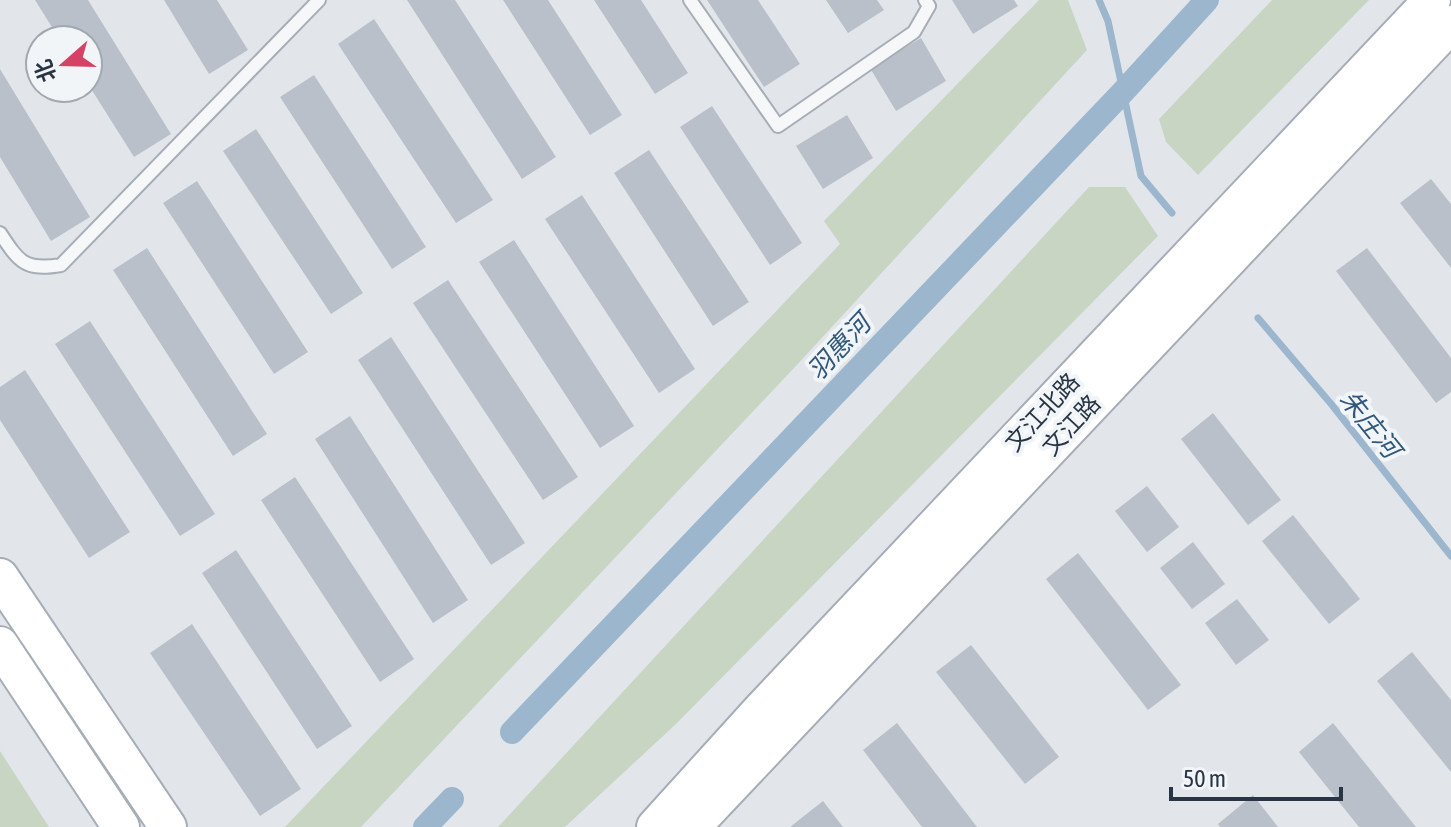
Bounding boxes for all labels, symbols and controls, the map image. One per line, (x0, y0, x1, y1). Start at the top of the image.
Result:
north arrow (24, 24, 104, 104)
text: 北 (29, 56, 61, 86)
water label: 羽惠河 (801, 305, 880, 386)
street label: 文江北路 (999, 368, 1085, 456)
water label: 朱庄河 (1334, 384, 1409, 468)
street label: 文江路 (1037, 389, 1105, 461)
scale bar (1171, 751, 1341, 801)
text: 50 m (1183, 765, 1226, 792)

